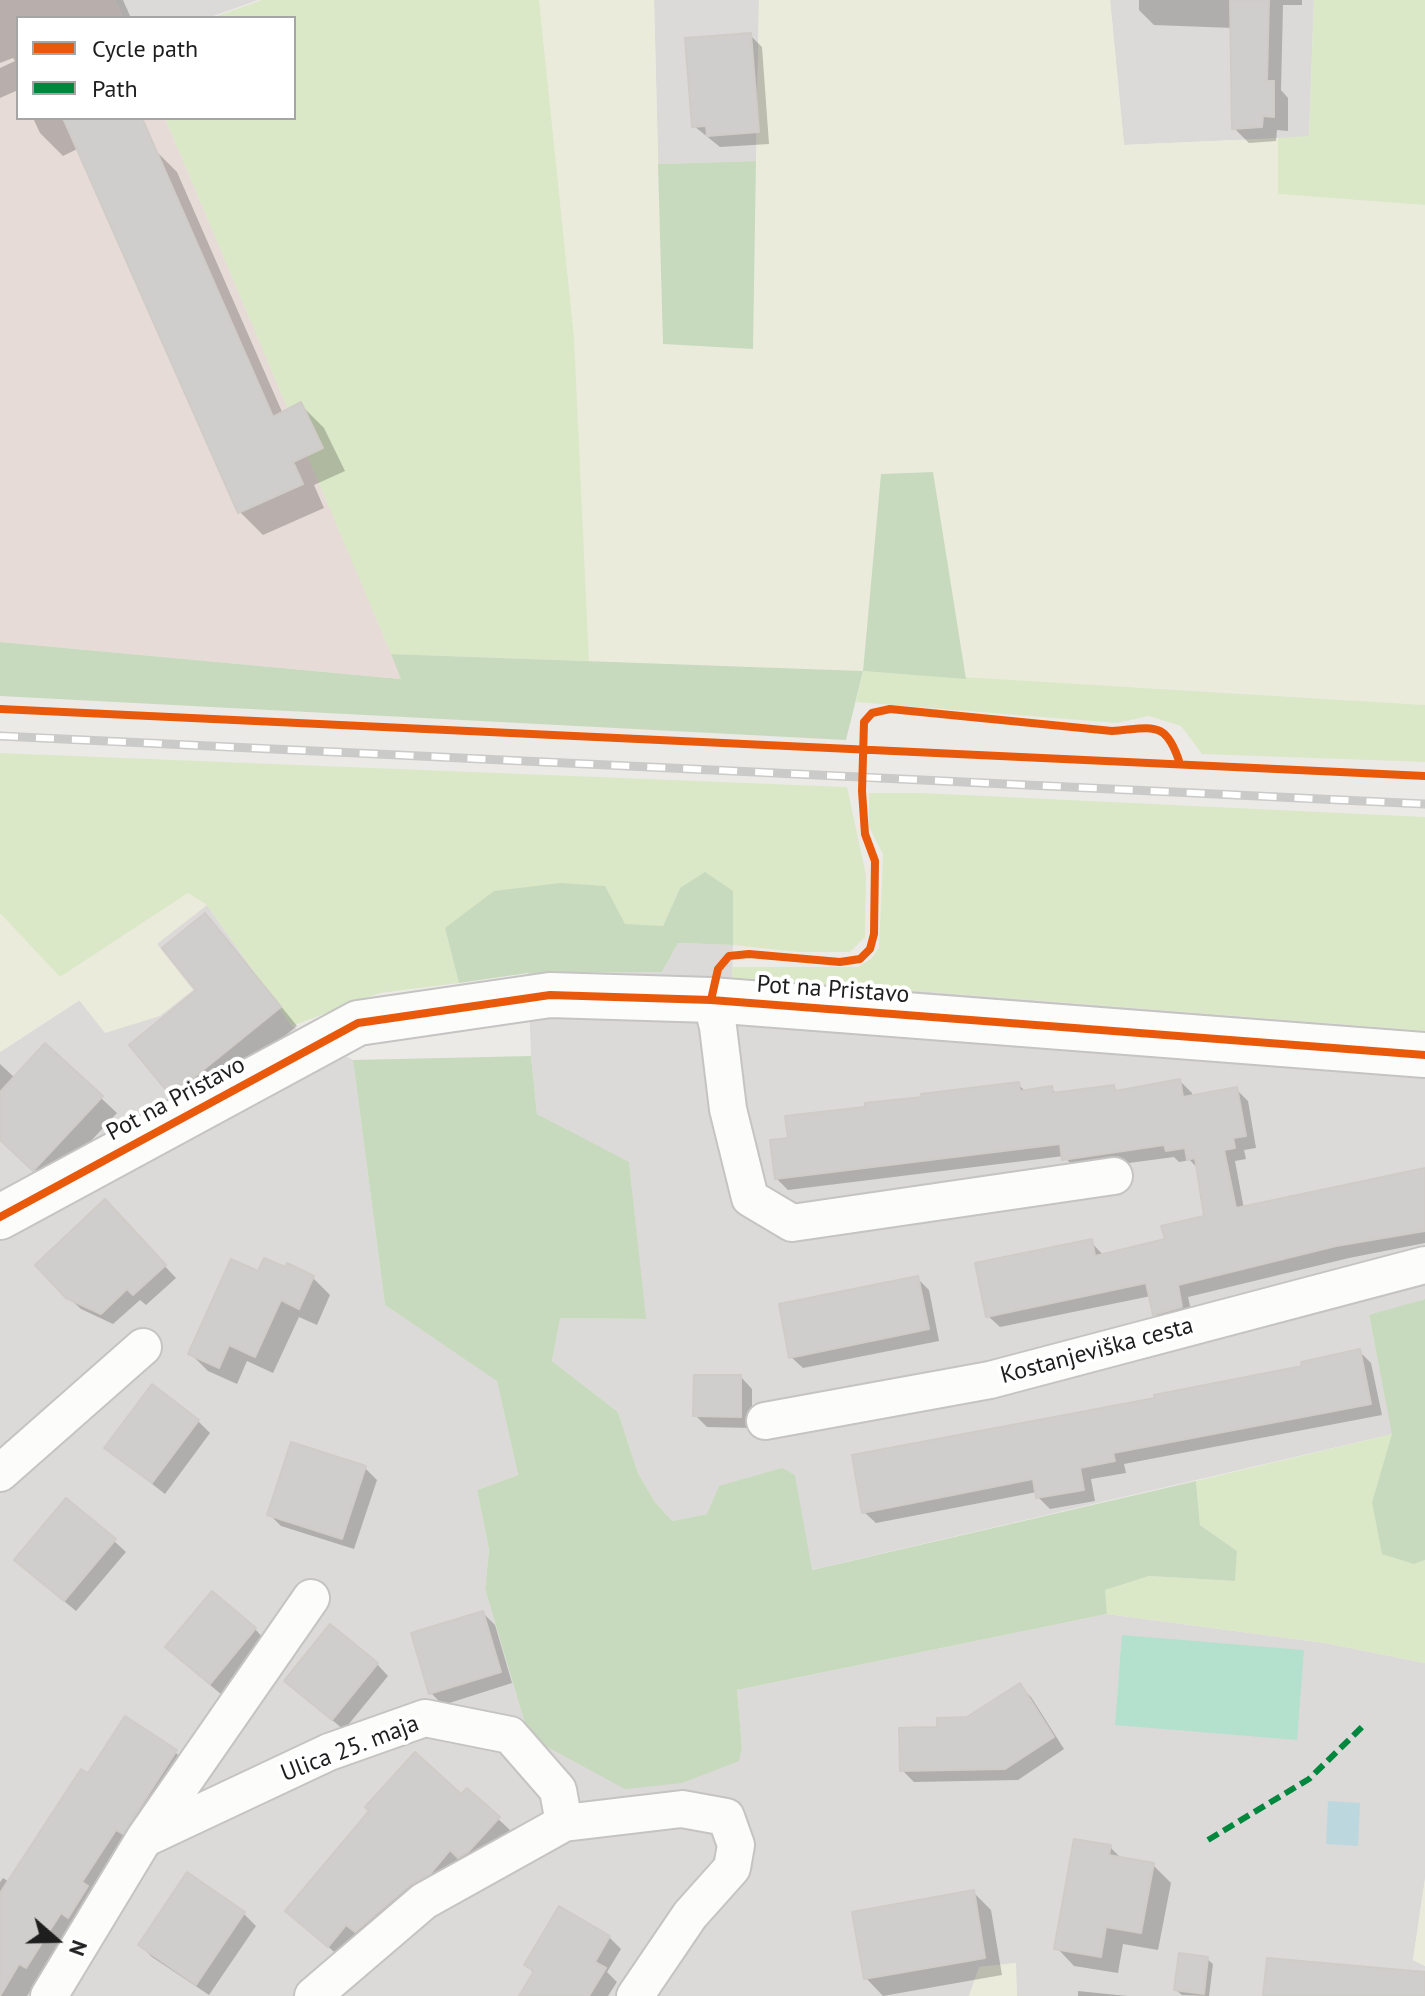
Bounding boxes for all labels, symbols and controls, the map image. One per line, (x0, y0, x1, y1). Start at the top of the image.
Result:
legend (16, 16, 296, 120)
text: Cycle path (92, 33, 198, 64)
text: Path (92, 73, 138, 104)
street label: Pot na Pristavo (756, 970, 910, 1010)
street label: Pot na Pristavo (102, 1050, 250, 1148)
street label: Kostanjeviška cesta (998, 1311, 1196, 1391)
street label: Ulica 25. maja (277, 1709, 423, 1789)
north arrow (16, 1900, 96, 1980)
text: N (63, 1937, 94, 1960)

